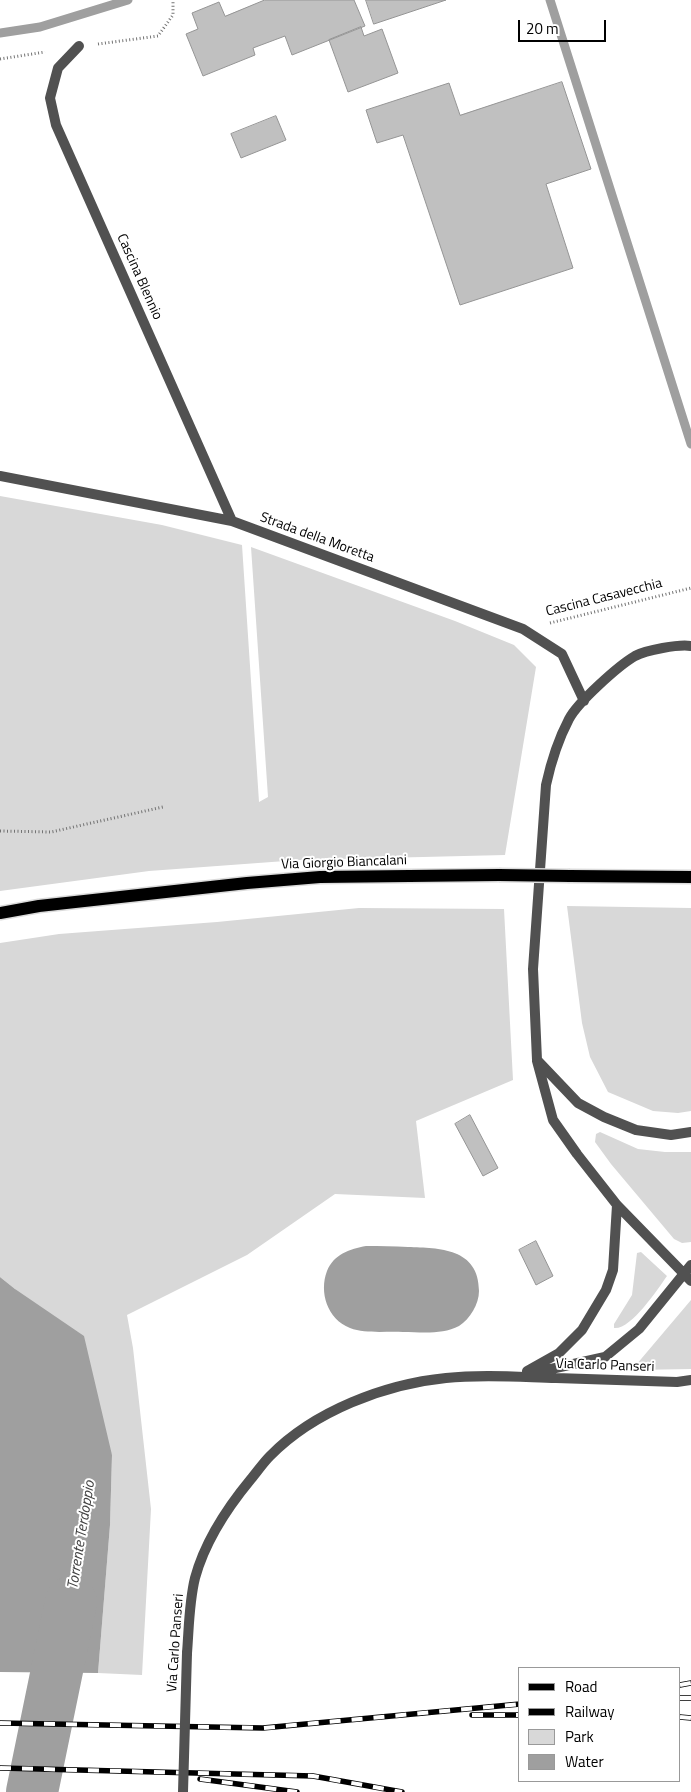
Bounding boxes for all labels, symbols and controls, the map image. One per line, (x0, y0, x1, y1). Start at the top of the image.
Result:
scale bar (521, 10, 608, 42)
text: 20 m (526, 17, 559, 40)
street label: Cascina Blennio (113, 231, 165, 323)
street label: Strada della Moretta (258, 510, 376, 566)
street label: Cascina Casavecchia (544, 575, 664, 621)
street label: Via Giorgio Biancalani (281, 852, 407, 874)
street label: Via Carlo Panseri (555, 1356, 655, 1376)
water label: Torrente Terdoppio (65, 1479, 99, 1591)
street label: Via Carlo Panseri (164, 1593, 188, 1693)
legend (518, 1667, 681, 1782)
text: Road (565, 1675, 597, 1698)
text: Railway (565, 1700, 615, 1723)
text: Park (565, 1725, 594, 1748)
text: Water (565, 1750, 604, 1773)

